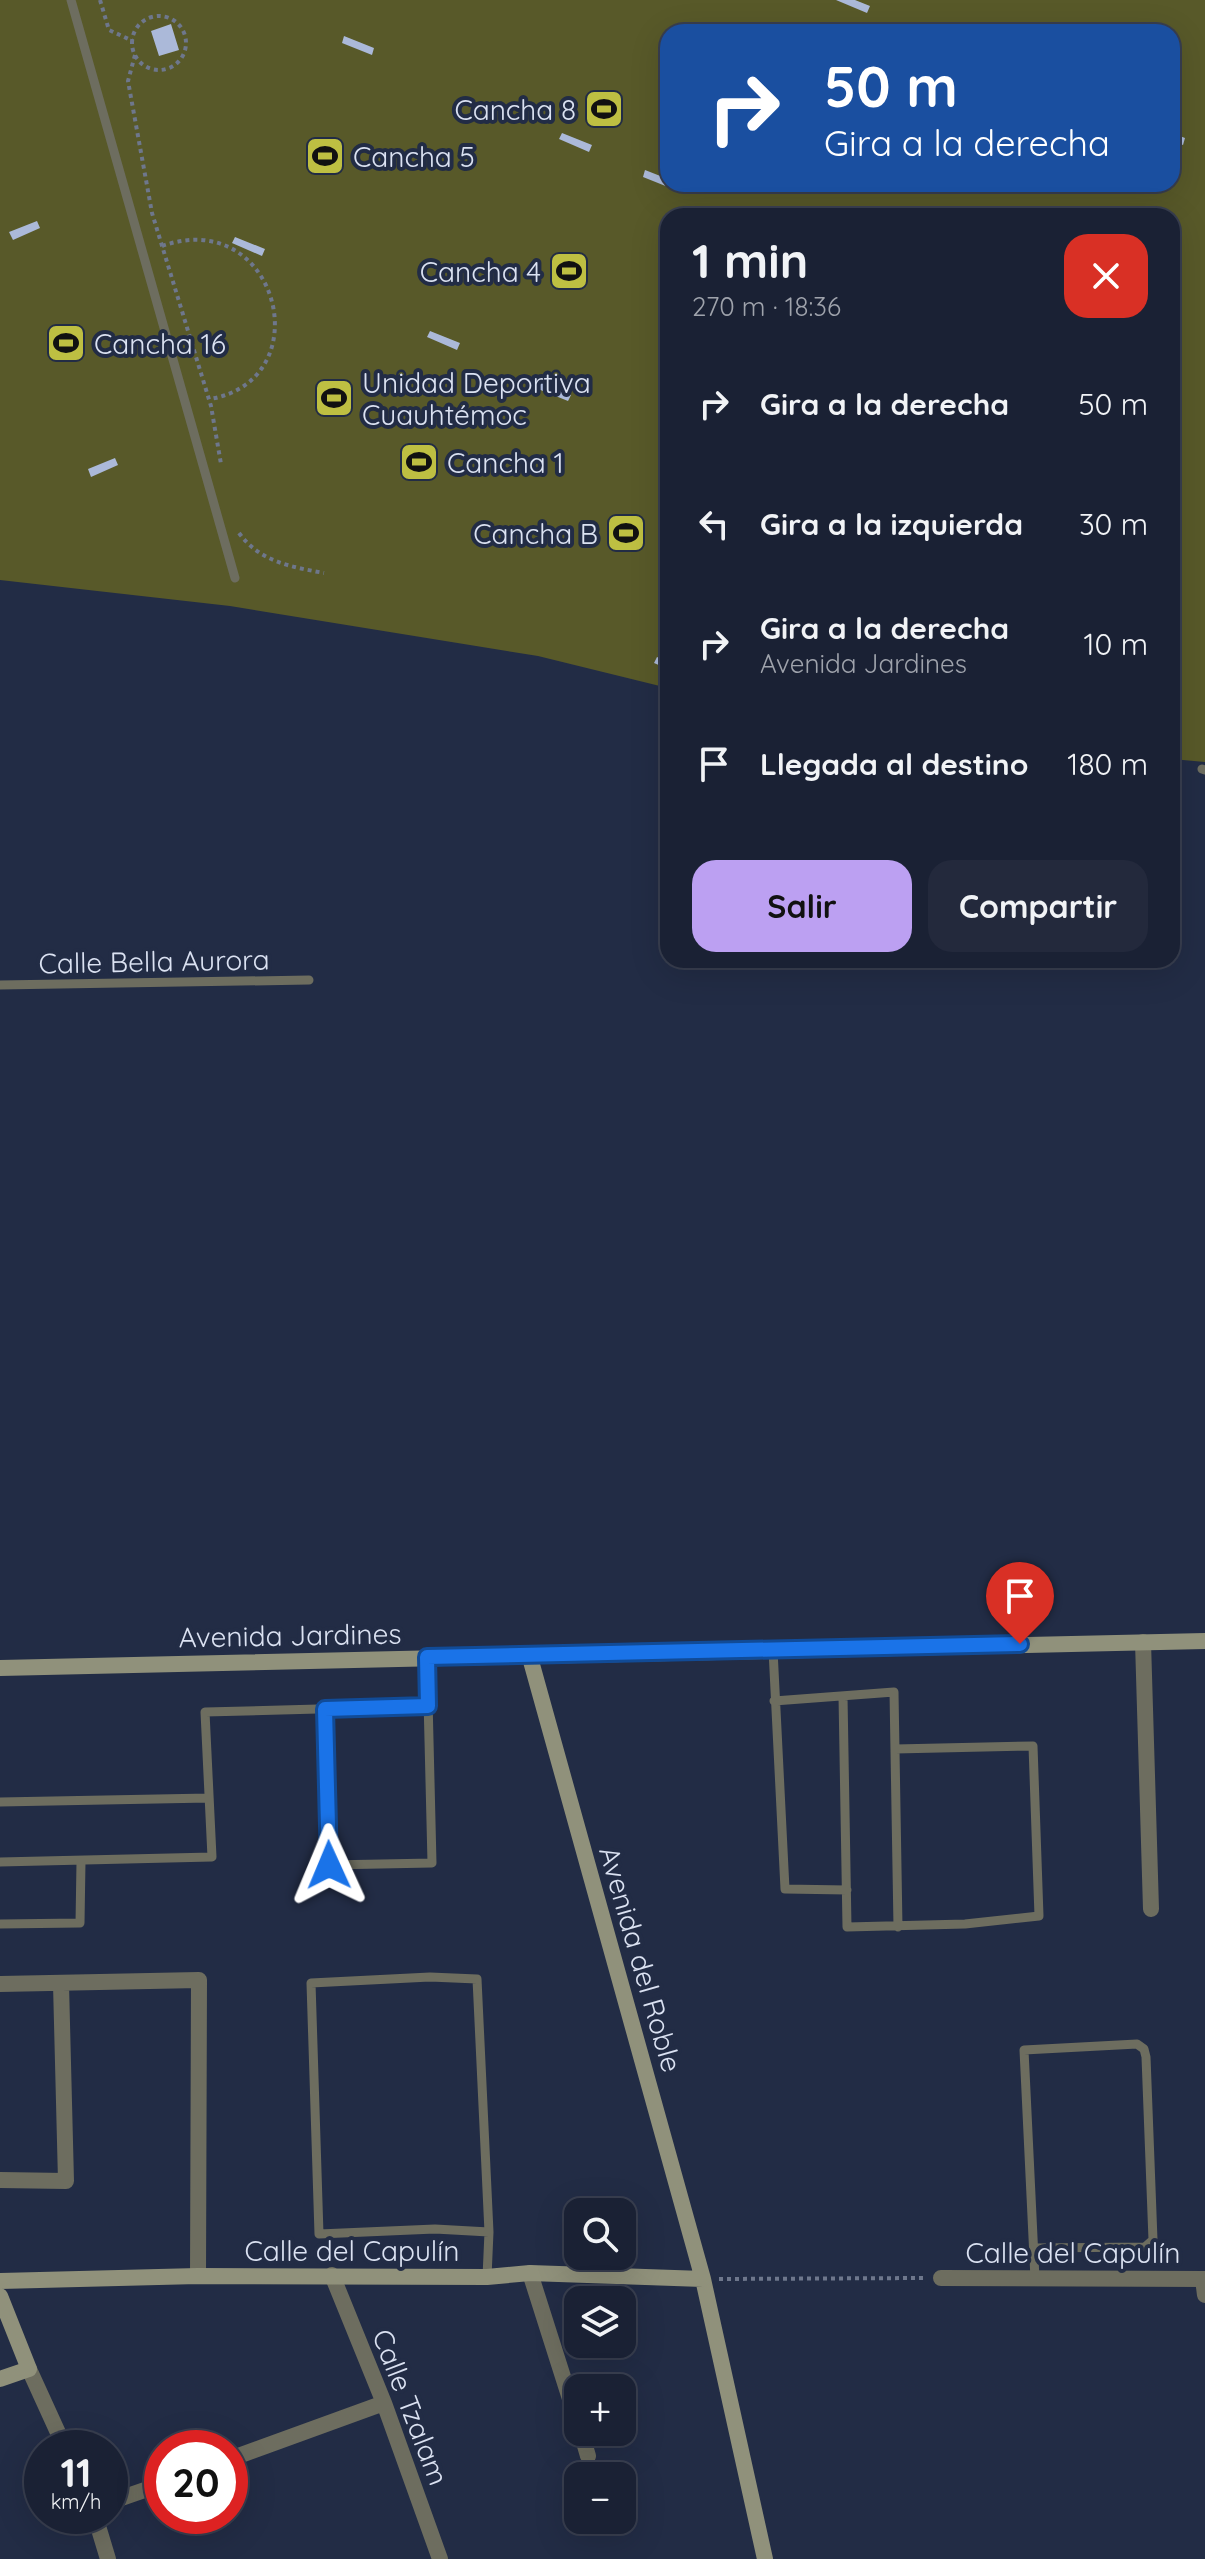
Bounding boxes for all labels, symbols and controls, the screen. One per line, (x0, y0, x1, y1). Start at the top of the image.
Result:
text: 50 m (824, 51, 958, 121)
icon: right (692, 56, 796, 160)
sports icon: Cancha 8 (583, 88, 625, 130)
place label: Cancha 8 (454, 92, 576, 127)
text: Gira a la derecha (824, 120, 1110, 165)
sports icon: Cancha 5 (304, 135, 346, 177)
place label: Cancha 5 (353, 139, 475, 174)
text: 1 min (692, 230, 808, 290)
button: close (1064, 234, 1148, 318)
sports icon: Cancha 4 (548, 250, 590, 292)
place label: Cancha 4 (420, 254, 541, 289)
text: 270 m · 18:36 (692, 290, 841, 323)
sports icon: Cancha 16 (45, 322, 87, 364)
place label: Cancha 16 (94, 326, 226, 361)
place label: Unidad Deportiva Cuauhtémoc (362, 365, 591, 432)
sports icon: Unidad Deportiva Cuauhtémoc (313, 377, 355, 419)
icon: right (692, 382, 736, 426)
text: Gira a la derecha (760, 385, 1009, 423)
text: 50 m (1078, 385, 1148, 423)
sports icon: Cancha 1 (398, 441, 440, 483)
place label: Cancha 1 (447, 445, 564, 480)
icon: left (692, 502, 736, 546)
text: Gira a la izquierda (760, 505, 1023, 543)
text: 30 m (1079, 505, 1148, 543)
sports icon: Cancha B (605, 512, 647, 554)
place label: Cancha B (473, 516, 598, 551)
text: Gira a la derecha (760, 609, 1009, 647)
icon: right (692, 622, 736, 666)
text: 10 m (1084, 625, 1148, 663)
text: Avenida Jardines (760, 647, 967, 680)
icon: arrive (692, 742, 736, 786)
text: Llegada al destino (760, 745, 1028, 783)
text: 180 m (1067, 745, 1148, 783)
button: Salir (692, 860, 912, 952)
button: Compartir (928, 860, 1148, 952)
street label: Calle Bella Aurora (38, 941, 270, 981)
pin (986, 1562, 1054, 1644)
icon: arrive (998, 1574, 1042, 1618)
street label: Avenida Jardines (178, 1616, 402, 1654)
position arrow (287, 1823, 371, 1907)
street label: Avenida del Roble (592, 1842, 690, 2076)
map controls (564, 2198, 636, 2534)
button: search (564, 2198, 636, 2270)
street label: Calle del Capulín (245, 2233, 459, 2268)
street label: Calle del Capulín (966, 2235, 1180, 2270)
button: layers (564, 2286, 636, 2358)
street label: Calle Tzalam (365, 2324, 457, 2490)
button: + (564, 2374, 636, 2446)
speed limit sign: 20 (144, 2430, 248, 2534)
text: 11 (60, 2447, 92, 2497)
button: − (564, 2462, 636, 2534)
text: km/h (51, 2489, 101, 2514)

